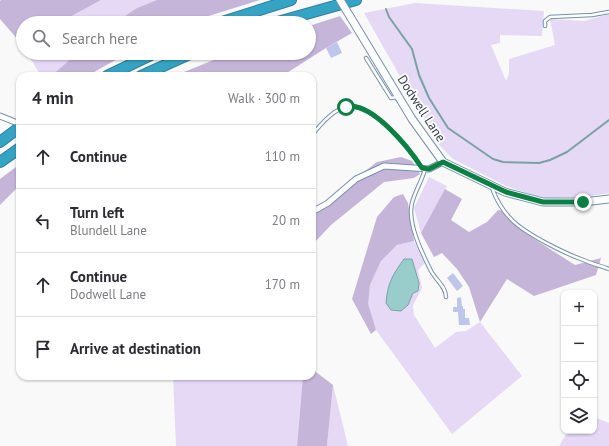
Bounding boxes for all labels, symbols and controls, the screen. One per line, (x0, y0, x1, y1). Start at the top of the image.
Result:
search box (16, 16, 316, 60)
icon: search (30, 27, 52, 49)
text: Search here (62, 29, 138, 48)
street label: Dodwell Lane (394, 72, 449, 145)
text: 4 min (32, 87, 73, 109)
text: Walk · 300 m (228, 90, 300, 107)
route start (337, 98, 355, 116)
icon: ahead (32, 146, 54, 168)
text: Continue (70, 147, 127, 166)
text: 110 m (265, 148, 300, 165)
route end (574, 193, 592, 211)
text: Turn left (70, 203, 124, 222)
icon: left (32, 210, 54, 232)
text: 20 m (272, 212, 300, 229)
text: Blundell Lane (70, 222, 147, 239)
text: Continue (70, 267, 127, 286)
icon: ahead (32, 274, 54, 296)
text: 170 m (265, 276, 300, 293)
text: Dodwell Lane (70, 286, 146, 303)
map controls (561, 290, 597, 434)
button: + (561, 290, 597, 326)
button: − (561, 326, 597, 362)
icon: arrive (32, 338, 54, 360)
text: Arrive at destination (70, 339, 201, 358)
button: locate (561, 362, 597, 398)
button: layers (561, 398, 597, 434)

